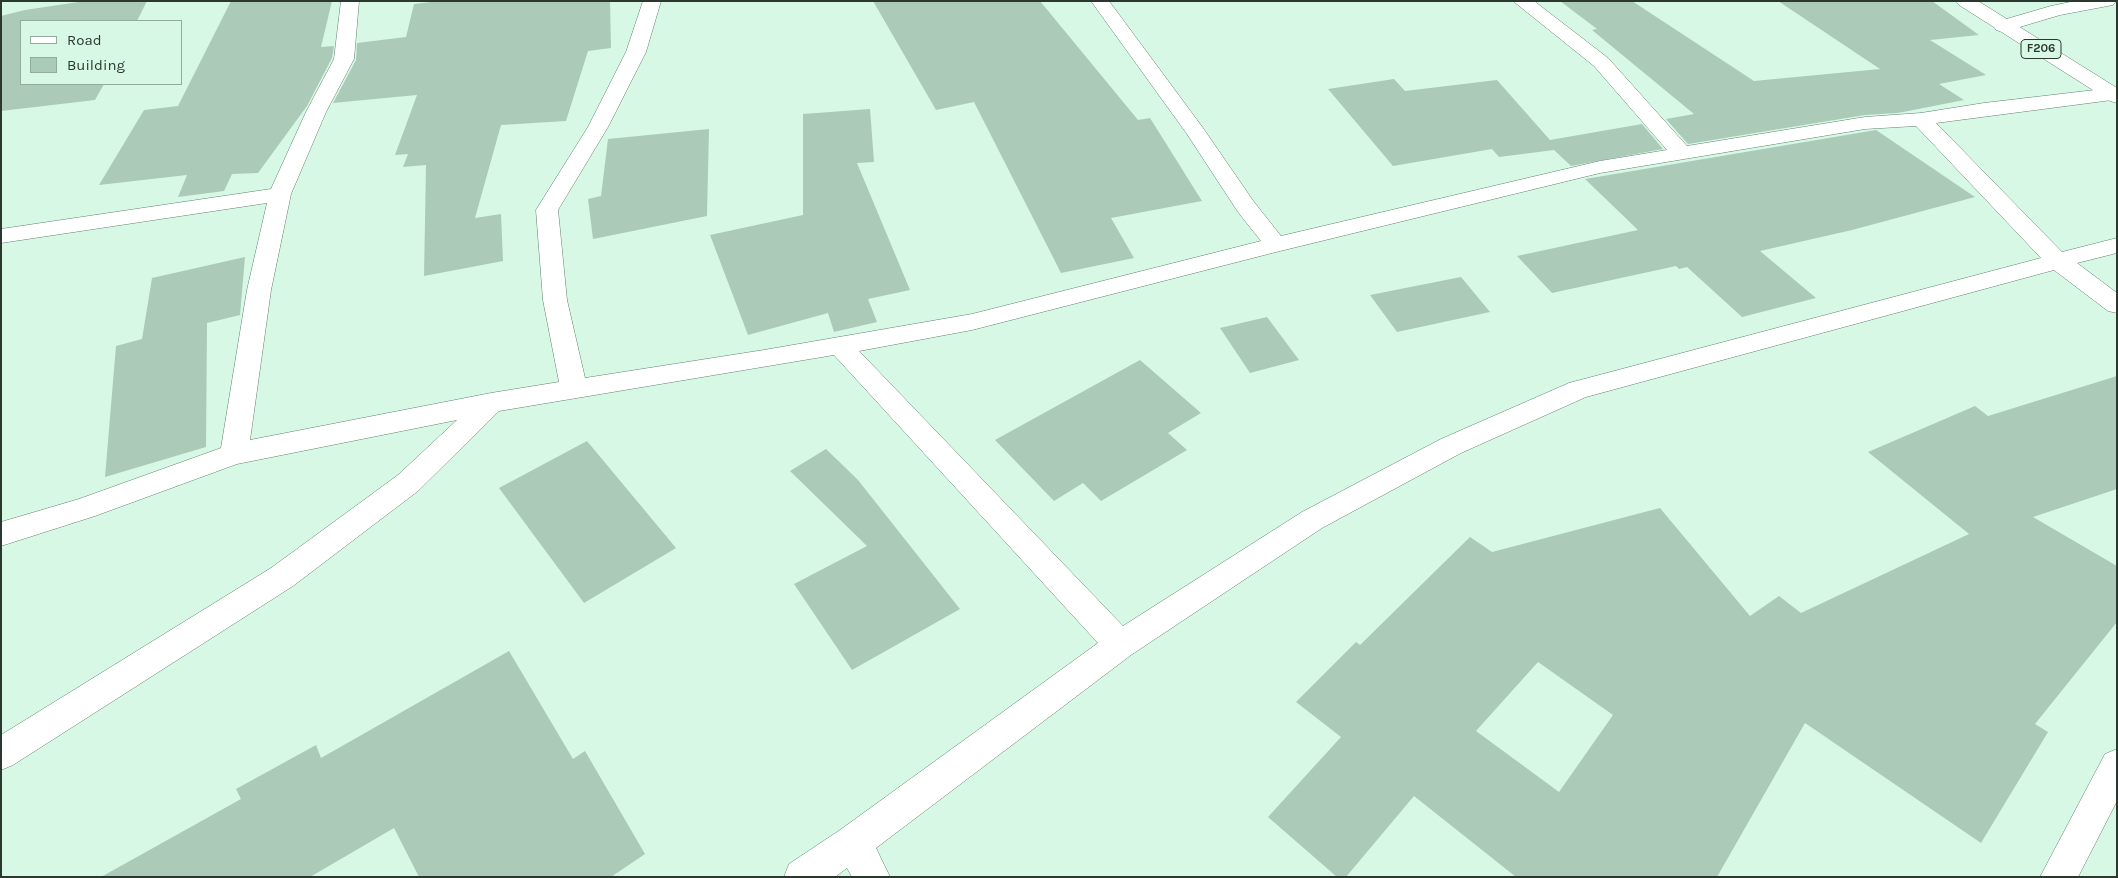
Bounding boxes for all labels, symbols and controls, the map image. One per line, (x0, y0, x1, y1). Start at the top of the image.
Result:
legend (20, 20, 182, 85)
text: Road (67, 31, 102, 49)
road number: F206 (2021, 40, 2061, 59)
text: Building (67, 56, 125, 74)

